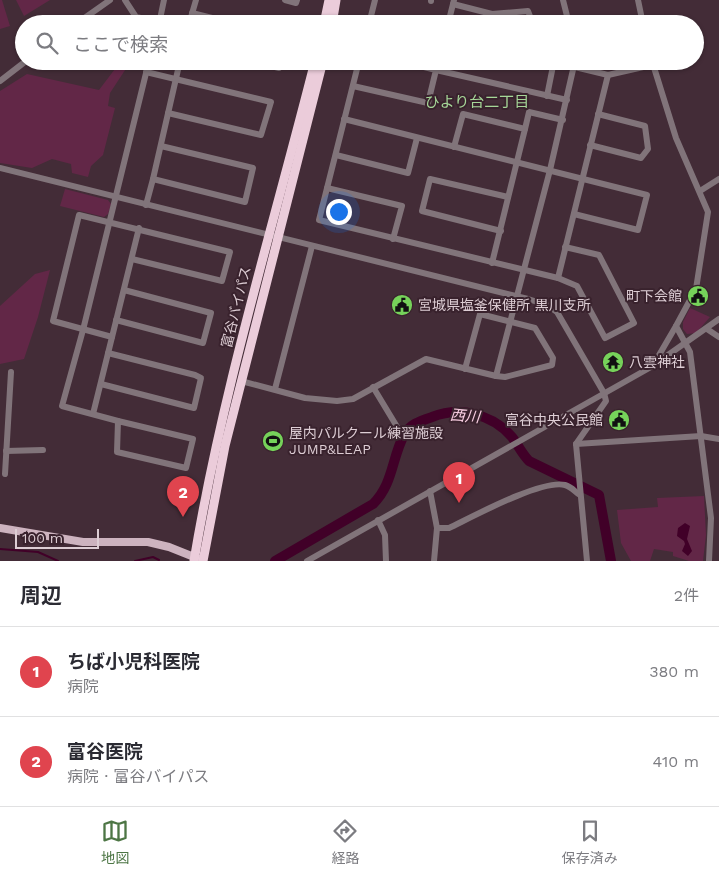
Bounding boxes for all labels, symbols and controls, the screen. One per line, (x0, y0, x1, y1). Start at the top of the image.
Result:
search box (15, 15, 704, 70)
icon: search (33, 29, 61, 57)
text: ここで検索 (73, 33, 168, 56)
district label: ひより台二丁目 (425, 93, 529, 111)
your location (326, 199, 352, 225)
street label: 富谷バイパス (218, 264, 254, 350)
public building icon: 町下会館 (686, 284, 710, 308)
place label: 町下会館 (626, 288, 682, 304)
public building icon: 宮城県塩釜保健所 黒川支所 (390, 293, 414, 317)
place label: 宮城県塩釜保健所 黒川支所 (418, 297, 591, 313)
temple icon: 八雲神社 (601, 350, 625, 374)
place label: 八雲神社 (629, 354, 685, 370)
water label: 西川 (449, 406, 483, 426)
public building icon: 富谷中央公民館 (607, 408, 631, 432)
place label: 富谷中央公民館 (505, 412, 603, 428)
place label: 屋内パルクール練習施設 JUMP&LEAP (289, 425, 443, 457)
sports icon: 屋内パルクール練習施設 JUMP&LEAP (261, 429, 285, 453)
pin: 1 (443, 462, 475, 503)
pin: 2 (167, 476, 199, 517)
scale bar (15, 526, 99, 549)
text: 100 m (22, 530, 63, 546)
text: 周辺 (20, 583, 62, 608)
text: 2件 (674, 586, 699, 605)
text: ちば小児科医院 (67, 650, 200, 673)
text: 1 (33, 662, 39, 681)
text: 380 m (649, 662, 699, 681)
text: 病院 (67, 677, 99, 696)
text: 富谷医院 (67, 740, 143, 763)
text: 2 (31, 752, 41, 771)
text: 410 m (653, 752, 699, 771)
text: 病院 · 富谷バイパス (67, 767, 209, 786)
tab: 地図 (101, 817, 129, 867)
tab: 経路 (331, 817, 359, 867)
tab: 保存済み (562, 817, 618, 867)

